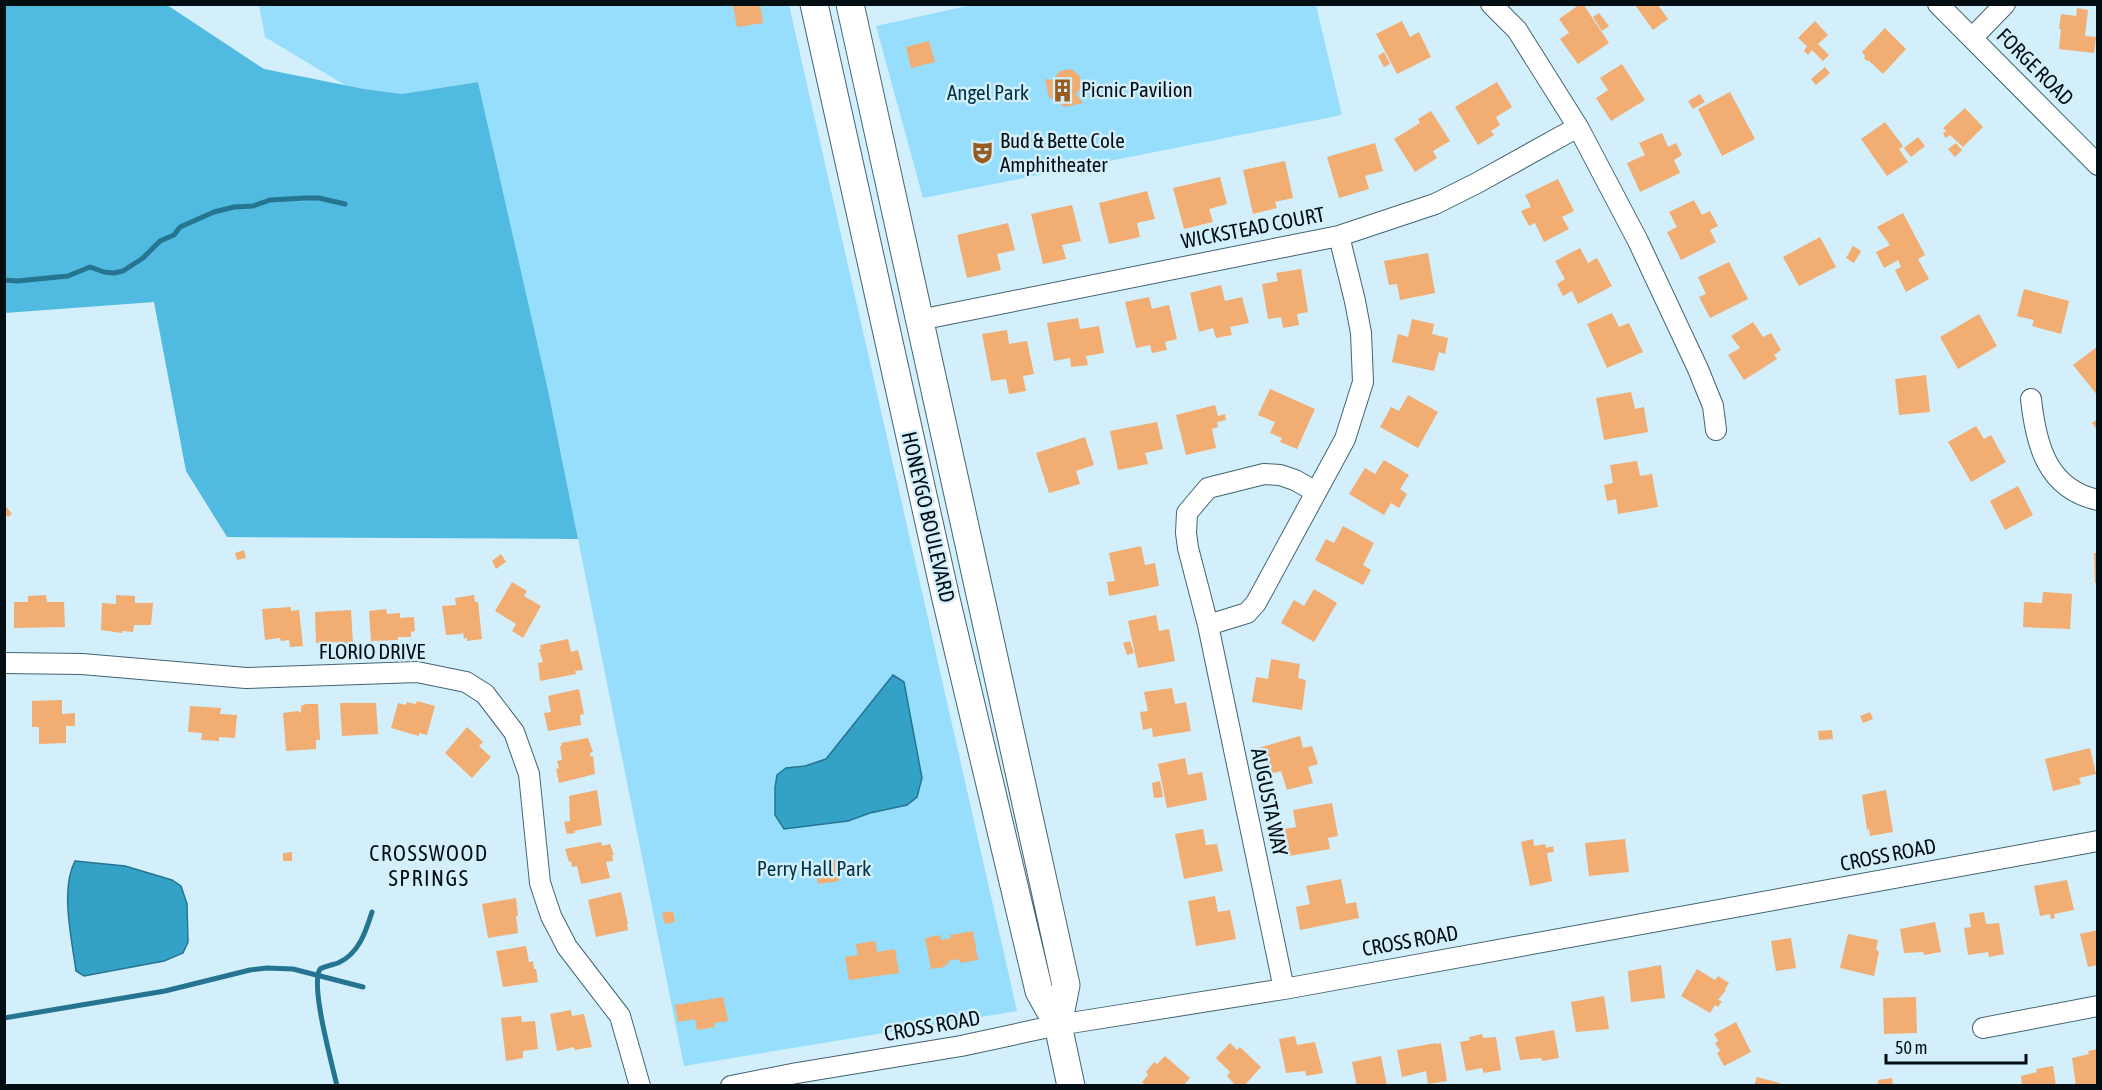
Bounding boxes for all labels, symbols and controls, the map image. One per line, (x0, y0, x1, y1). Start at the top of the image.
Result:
street label: FORGE ROAD (1992, 23, 2079, 110)
building icon: Picnic Pavilion (1050, 77, 1076, 103)
place label: Picnic Pavilion (1081, 77, 1193, 101)
park label: Angel Park (947, 80, 1029, 104)
place label: Bud & Bette Cole Amphitheater (1000, 128, 1125, 176)
theatre icon: Bud & Bette Cole Amphitheater (969, 140, 995, 166)
street label: WICKSTEAD COURT (1179, 201, 1327, 253)
street label: HONEYGO BOULEVARD (898, 429, 960, 605)
street label: FLORIO DRIVE (319, 639, 425, 663)
street label: AUGUSTA WAY (1247, 746, 1293, 859)
street label: CROSS ROAD (1838, 833, 1938, 875)
district label: CROSSWOOD SPRINGS (369, 840, 489, 891)
park label: Perry Hall Park (757, 856, 871, 880)
street label: CROSS ROAD (1360, 920, 1460, 960)
street label: CROSS ROAD (882, 1005, 982, 1045)
scale bar (1886, 1027, 2026, 1065)
text: 50 m (1895, 1037, 1927, 1058)

